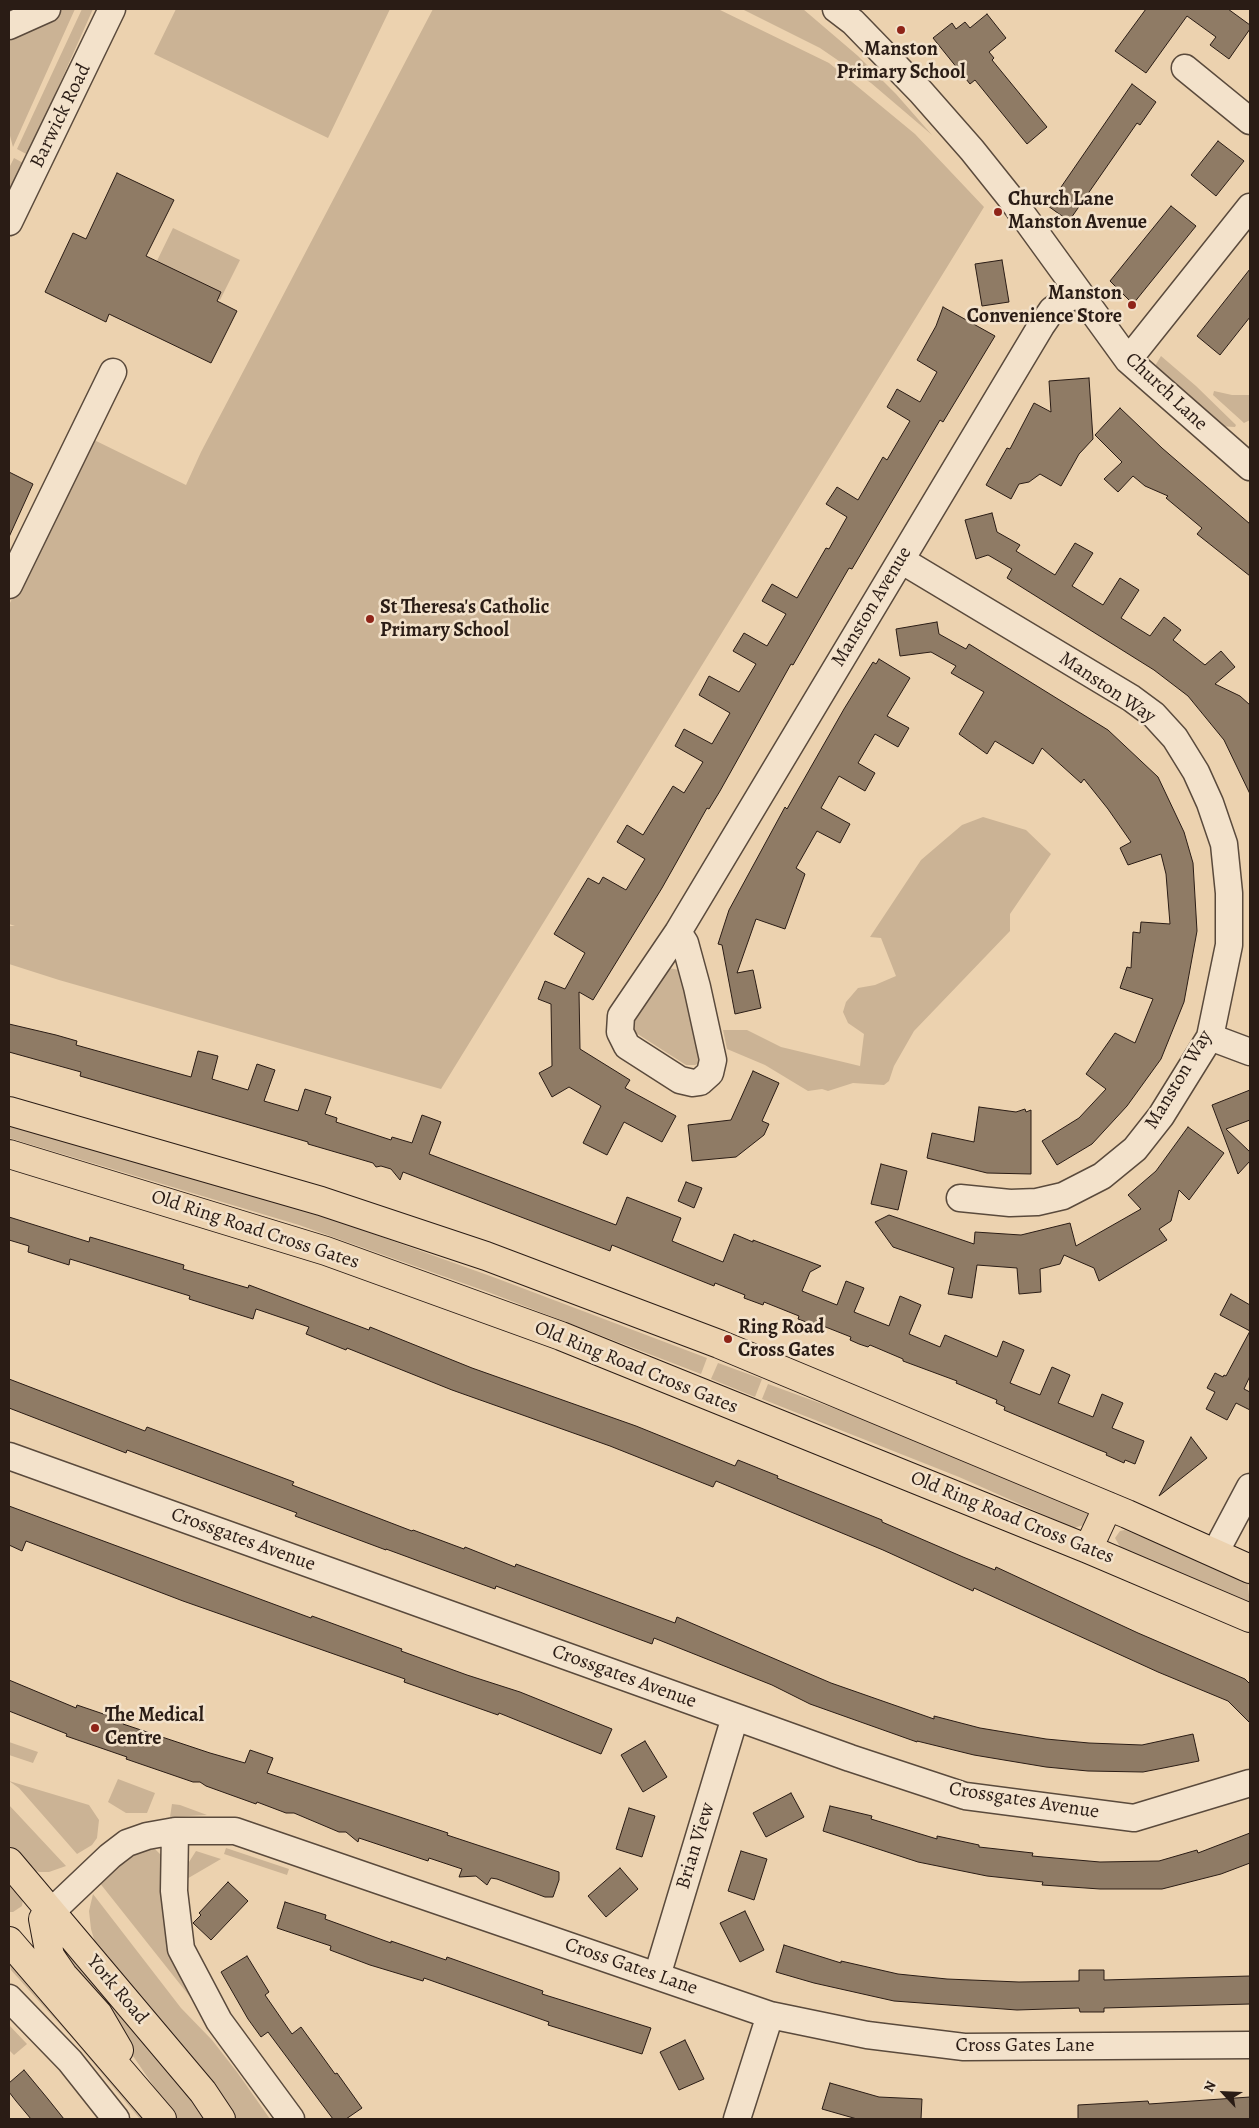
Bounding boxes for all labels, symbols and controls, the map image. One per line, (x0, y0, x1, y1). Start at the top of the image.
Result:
marker: Manston Primary School (895, 24, 907, 36)
place label: Manston Primary School (837, 38, 965, 85)
street label: Barwick Road (25, 60, 97, 172)
place label: Church Lane Manston Avenue (1008, 188, 1147, 235)
marker: Church Lane Manston Avenue (992, 206, 1004, 218)
place label: Manston Convenience Store (967, 282, 1122, 329)
marker: Manston Convenience Store (1126, 299, 1138, 311)
street label: Church Lane (1120, 348, 1212, 436)
street label: Manston Avenue (827, 542, 917, 672)
place label: St Theresa's Catholic Primary School (380, 596, 549, 643)
marker: St Theresa's Catholic Primary School (364, 613, 376, 625)
street label: Manston Way (1054, 647, 1160, 729)
street label: Manston Way (1140, 1026, 1218, 1134)
street label: Old Ring Road Cross Gates (148, 1185, 362, 1275)
street label: Old Ring Road Cross Gates (531, 1316, 741, 1420)
place label: Ring Road Cross Gates (738, 1316, 835, 1363)
marker: Ring Road Cross Gates (722, 1333, 734, 1345)
street label: Old Ring Road Cross Gates (907, 1466, 1117, 1570)
street label: Crossgates Avenue (168, 1503, 318, 1577)
street label: Crossgates Avenue (549, 1640, 699, 1714)
place label: The Medical Centre (105, 1704, 204, 1751)
marker: The Medical Centre (89, 1722, 101, 1734)
street label: Crossgates Avenue (947, 1777, 1101, 1825)
street label: Brian View (671, 1800, 721, 1892)
street label: Cross Gates Lane (561, 1933, 701, 2001)
street label: York Road (81, 1950, 153, 2030)
street label: Cross Gates Lane (956, 2034, 1094, 2058)
north arrow (1199, 2068, 1249, 2118)
text: N (1199, 2078, 1221, 2095)

